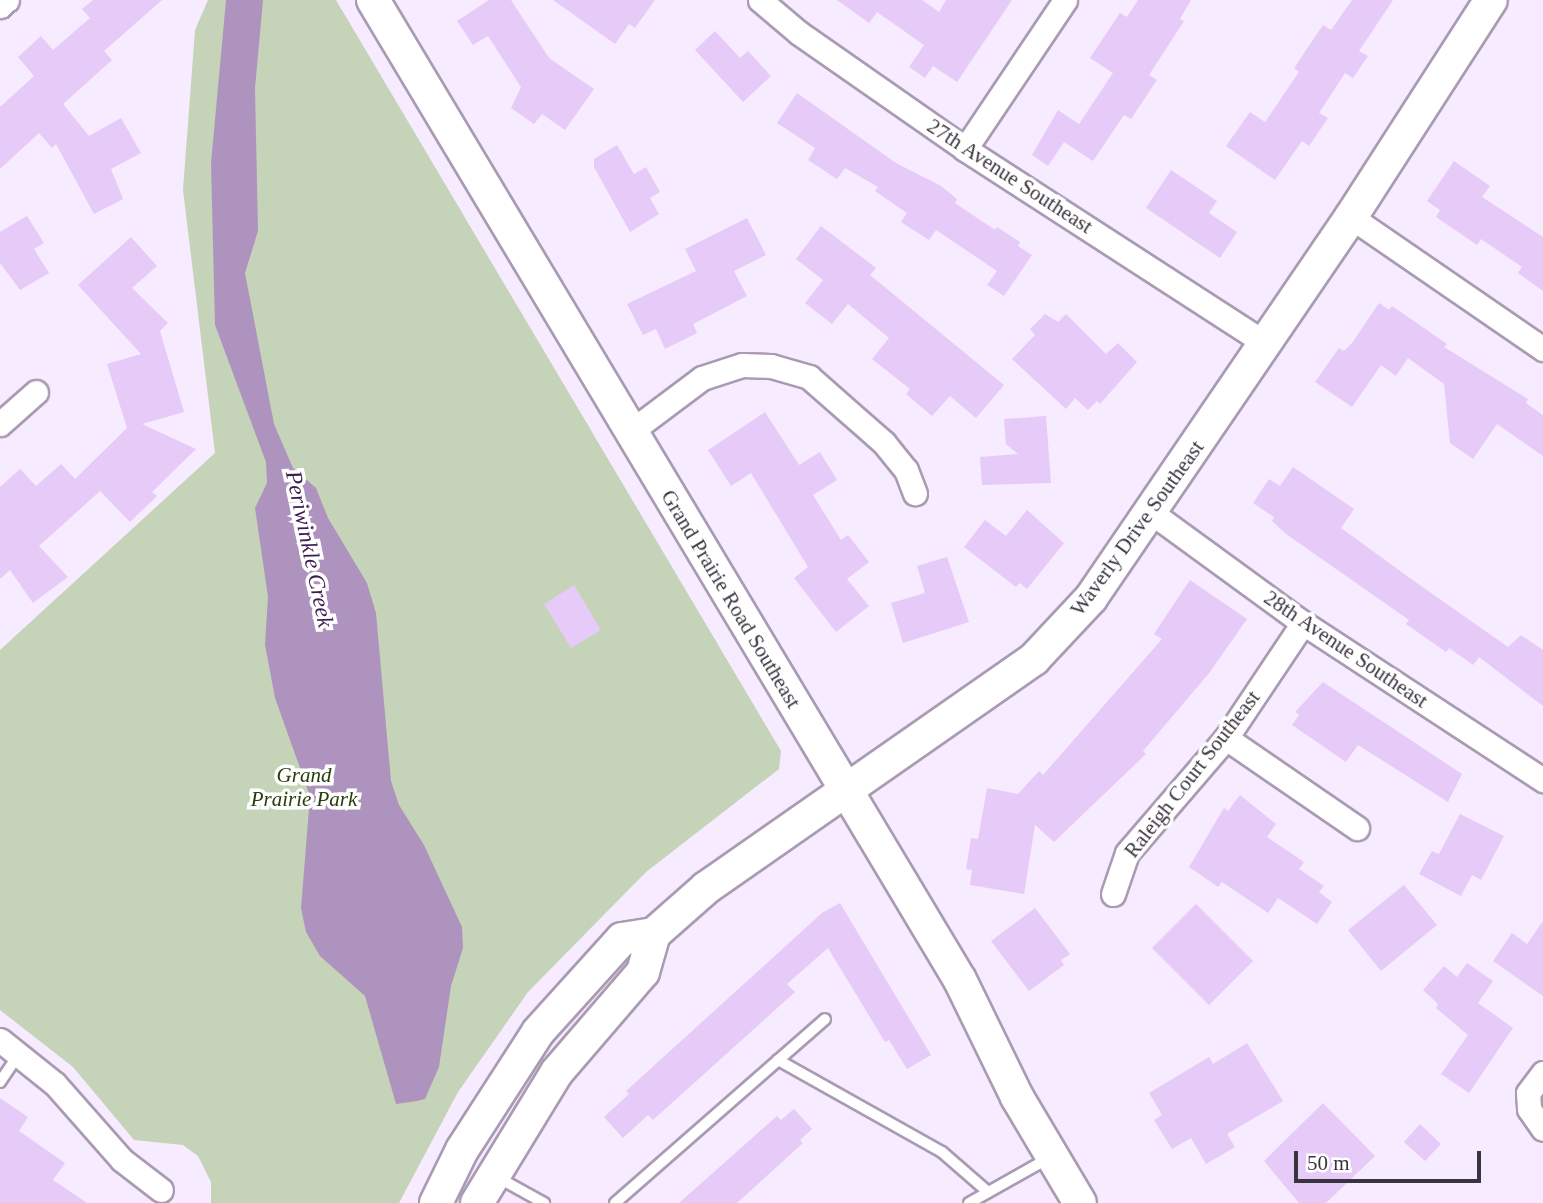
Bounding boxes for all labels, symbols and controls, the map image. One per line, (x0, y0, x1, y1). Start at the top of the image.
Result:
street label: 27th Avenue Southeast (922, 113, 1098, 239)
street label: Waverly Drive Southeast (1065, 435, 1209, 621)
water label: Periwinkle Creek (279, 468, 339, 630)
street label: Grand Prairie Road Southeast (656, 485, 806, 713)
street label: 28th Avenue Southeast (1259, 585, 1433, 713)
street label: Raleigh Court Southeast (1119, 685, 1265, 863)
park label: Grand Prairie Park (251, 762, 357, 812)
scale bar (1298, 1136, 1485, 1180)
text: 50 m (1307, 1151, 1350, 1175)

